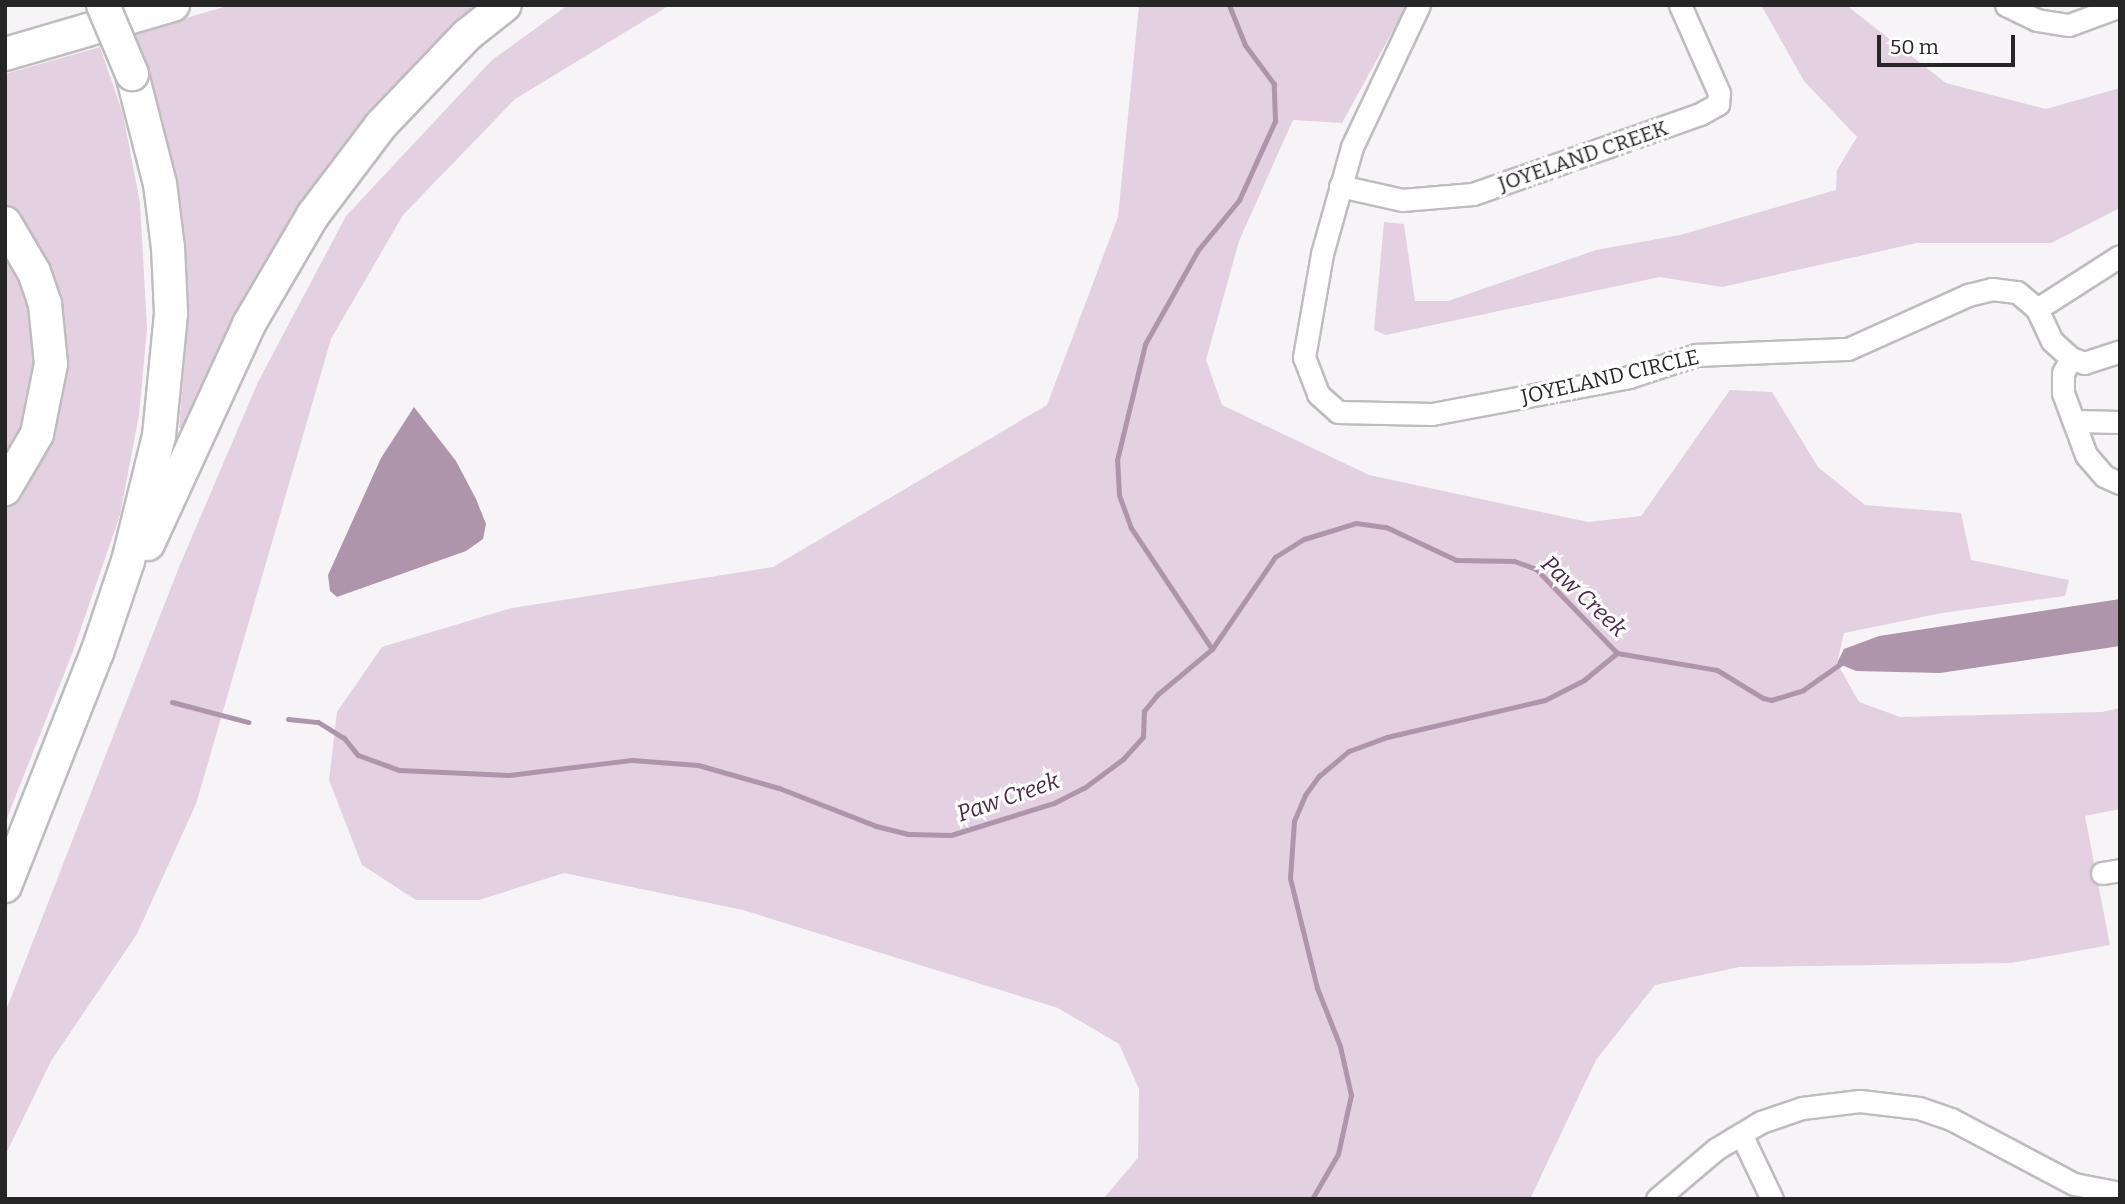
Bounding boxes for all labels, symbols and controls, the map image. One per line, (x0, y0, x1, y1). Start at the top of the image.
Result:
scale bar (1880, 21, 2018, 65)
text: 50 m (1890, 34, 1939, 60)
street label: JOYELAND CREEK (1495, 115, 1671, 197)
street label: JOYELAND CIRCLE (1519, 344, 1701, 410)
water label: Paw Creek (1536, 550, 1632, 642)
water label: Paw Creek (953, 767, 1063, 827)

